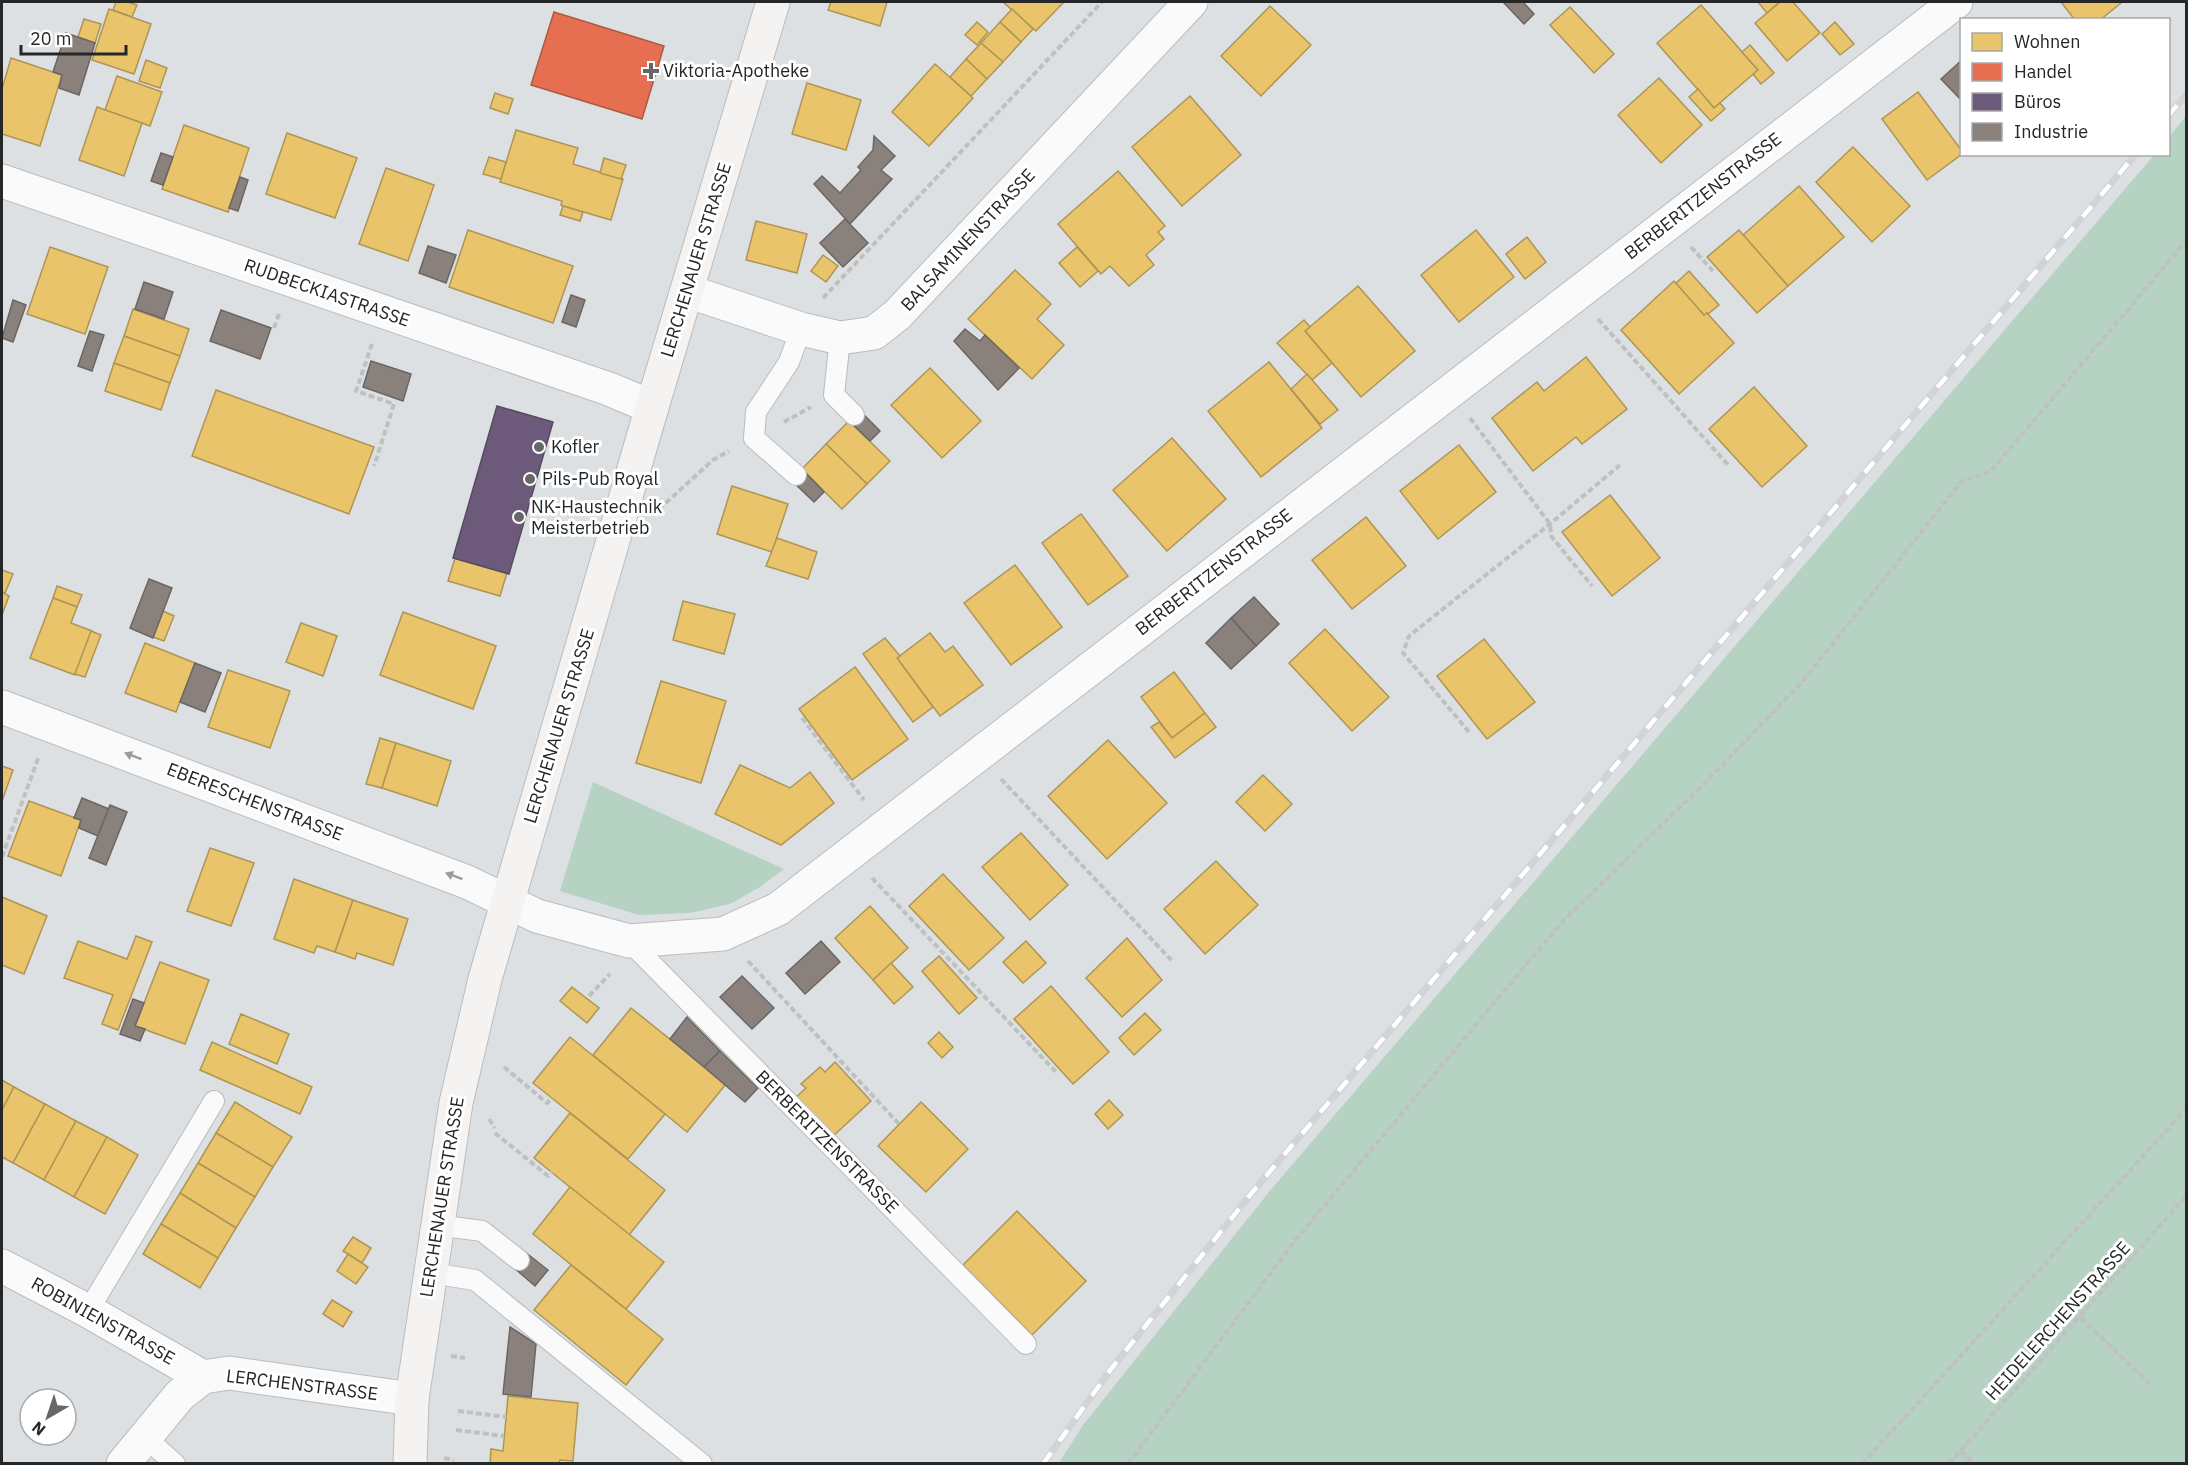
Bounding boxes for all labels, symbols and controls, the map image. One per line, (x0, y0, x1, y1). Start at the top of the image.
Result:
scale bar (21, 18, 126, 56)
legend (1960, 18, 2170, 156)
text: 20 m (30, 27, 72, 50)
text: Wohnen (2014, 30, 2080, 53)
place label: Viktoria-Apotheke (663, 59, 809, 82)
text: Handel (2014, 60, 2072, 83)
marker: Viktoria-Apotheke (644, 64, 658, 78)
text: Büros (2014, 90, 2061, 113)
text: Industrie (2014, 120, 2088, 143)
street label: BERBERITZENSTRASSE (1619, 127, 1786, 264)
street label: LERCHENAUER STRASSE (655, 160, 736, 360)
street label: BALSAMINENSTRASSE (896, 164, 1040, 316)
street label: RUDBECKIASTRASSE (241, 253, 413, 332)
place label: Kofler (551, 435, 600, 458)
marker: Kofler (532, 440, 546, 454)
place label: Pils-Pub Royal (542, 467, 658, 490)
marker: Pils-Pub Royal (523, 472, 537, 486)
place label: NK-Haustechnik Meisterbetrieb (531, 495, 663, 539)
street label: BERBERITZENSTRASSE (1130, 503, 1297, 640)
marker: NK-Haustechnik Meisterbetrieb (512, 510, 526, 524)
street label: LERCHENAUER STRASSE (518, 626, 599, 826)
one-way arrow (124, 751, 142, 761)
street label: EBERESCHENSTRASSE (164, 757, 347, 846)
one-way arrow (444, 871, 462, 881)
street label: BERBERITZENSTRASSE (751, 1065, 904, 1218)
street label: LERCHENAUER STRASSE (414, 1095, 469, 1299)
street label: HEIDELERCHENSTRASSE (1980, 1237, 2135, 1405)
street label: ROBINIENSTRASSE (27, 1271, 179, 1370)
street label: LERCHENSTRASSE (225, 1364, 379, 1405)
north arrow (18, 1387, 78, 1447)
text: N (28, 1417, 49, 1440)

